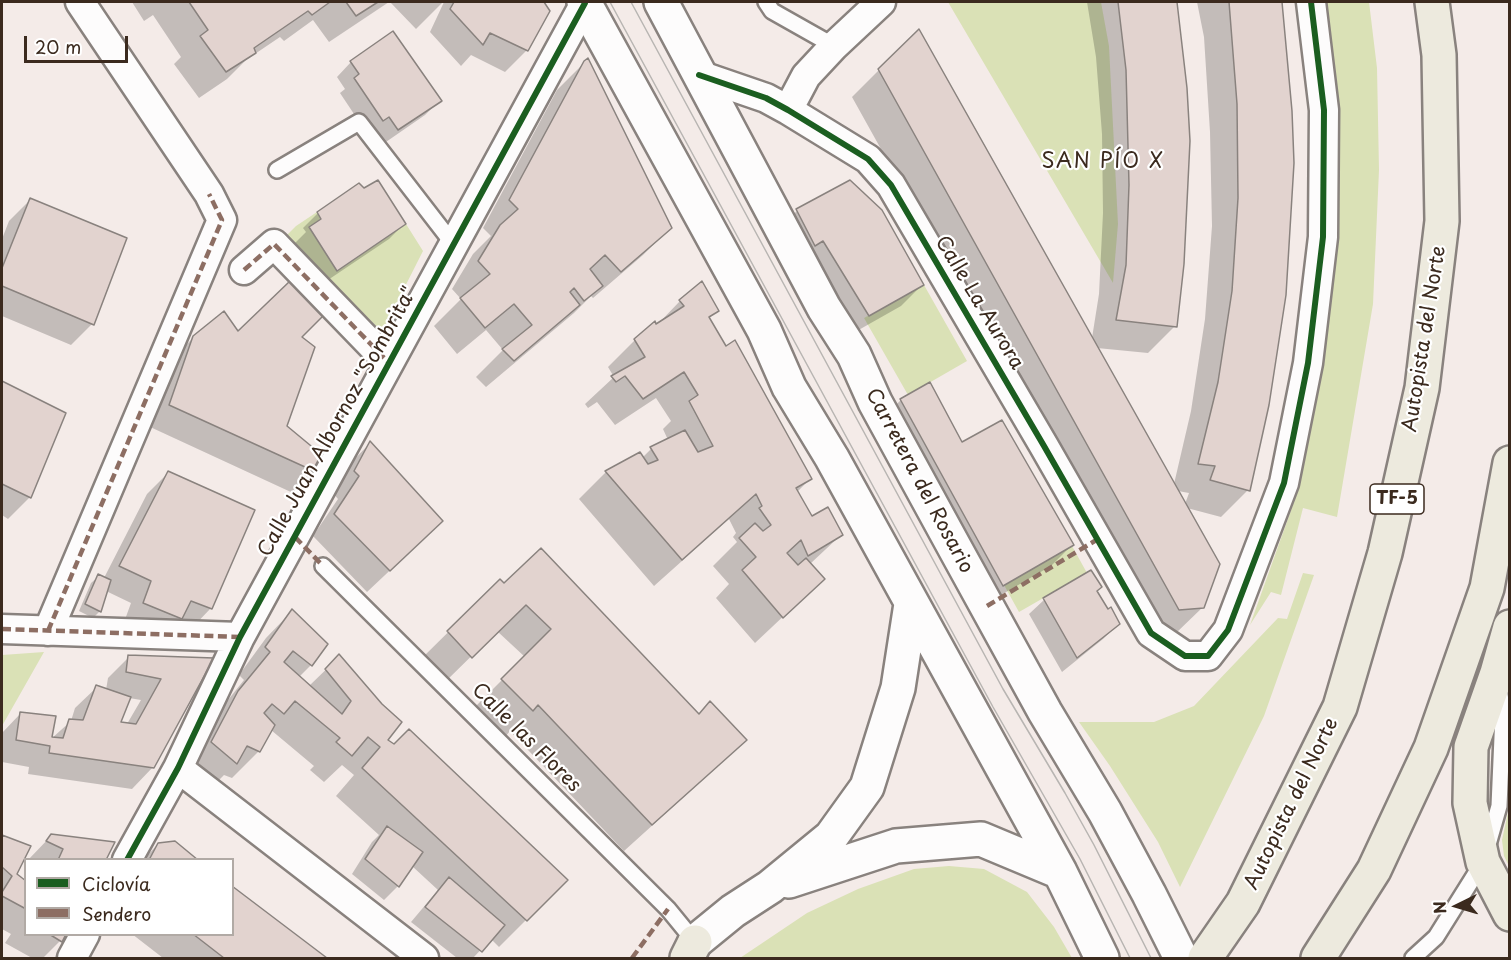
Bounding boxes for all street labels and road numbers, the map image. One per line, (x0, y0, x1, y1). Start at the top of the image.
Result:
street label: Calle La Aurora (930, 232, 1028, 374)
street label: Autopista del Norte (1398, 244, 1452, 434)
street label: Calle Juan Albornoz "Sombrita" (254, 283, 422, 561)
street label: Carretera del Rosario (860, 385, 978, 577)
road number: TF-5 (1370, 484, 1424, 514)
street label: Calle las Flores (466, 678, 586, 798)
street label: Autopista del Norte (1240, 714, 1344, 894)

